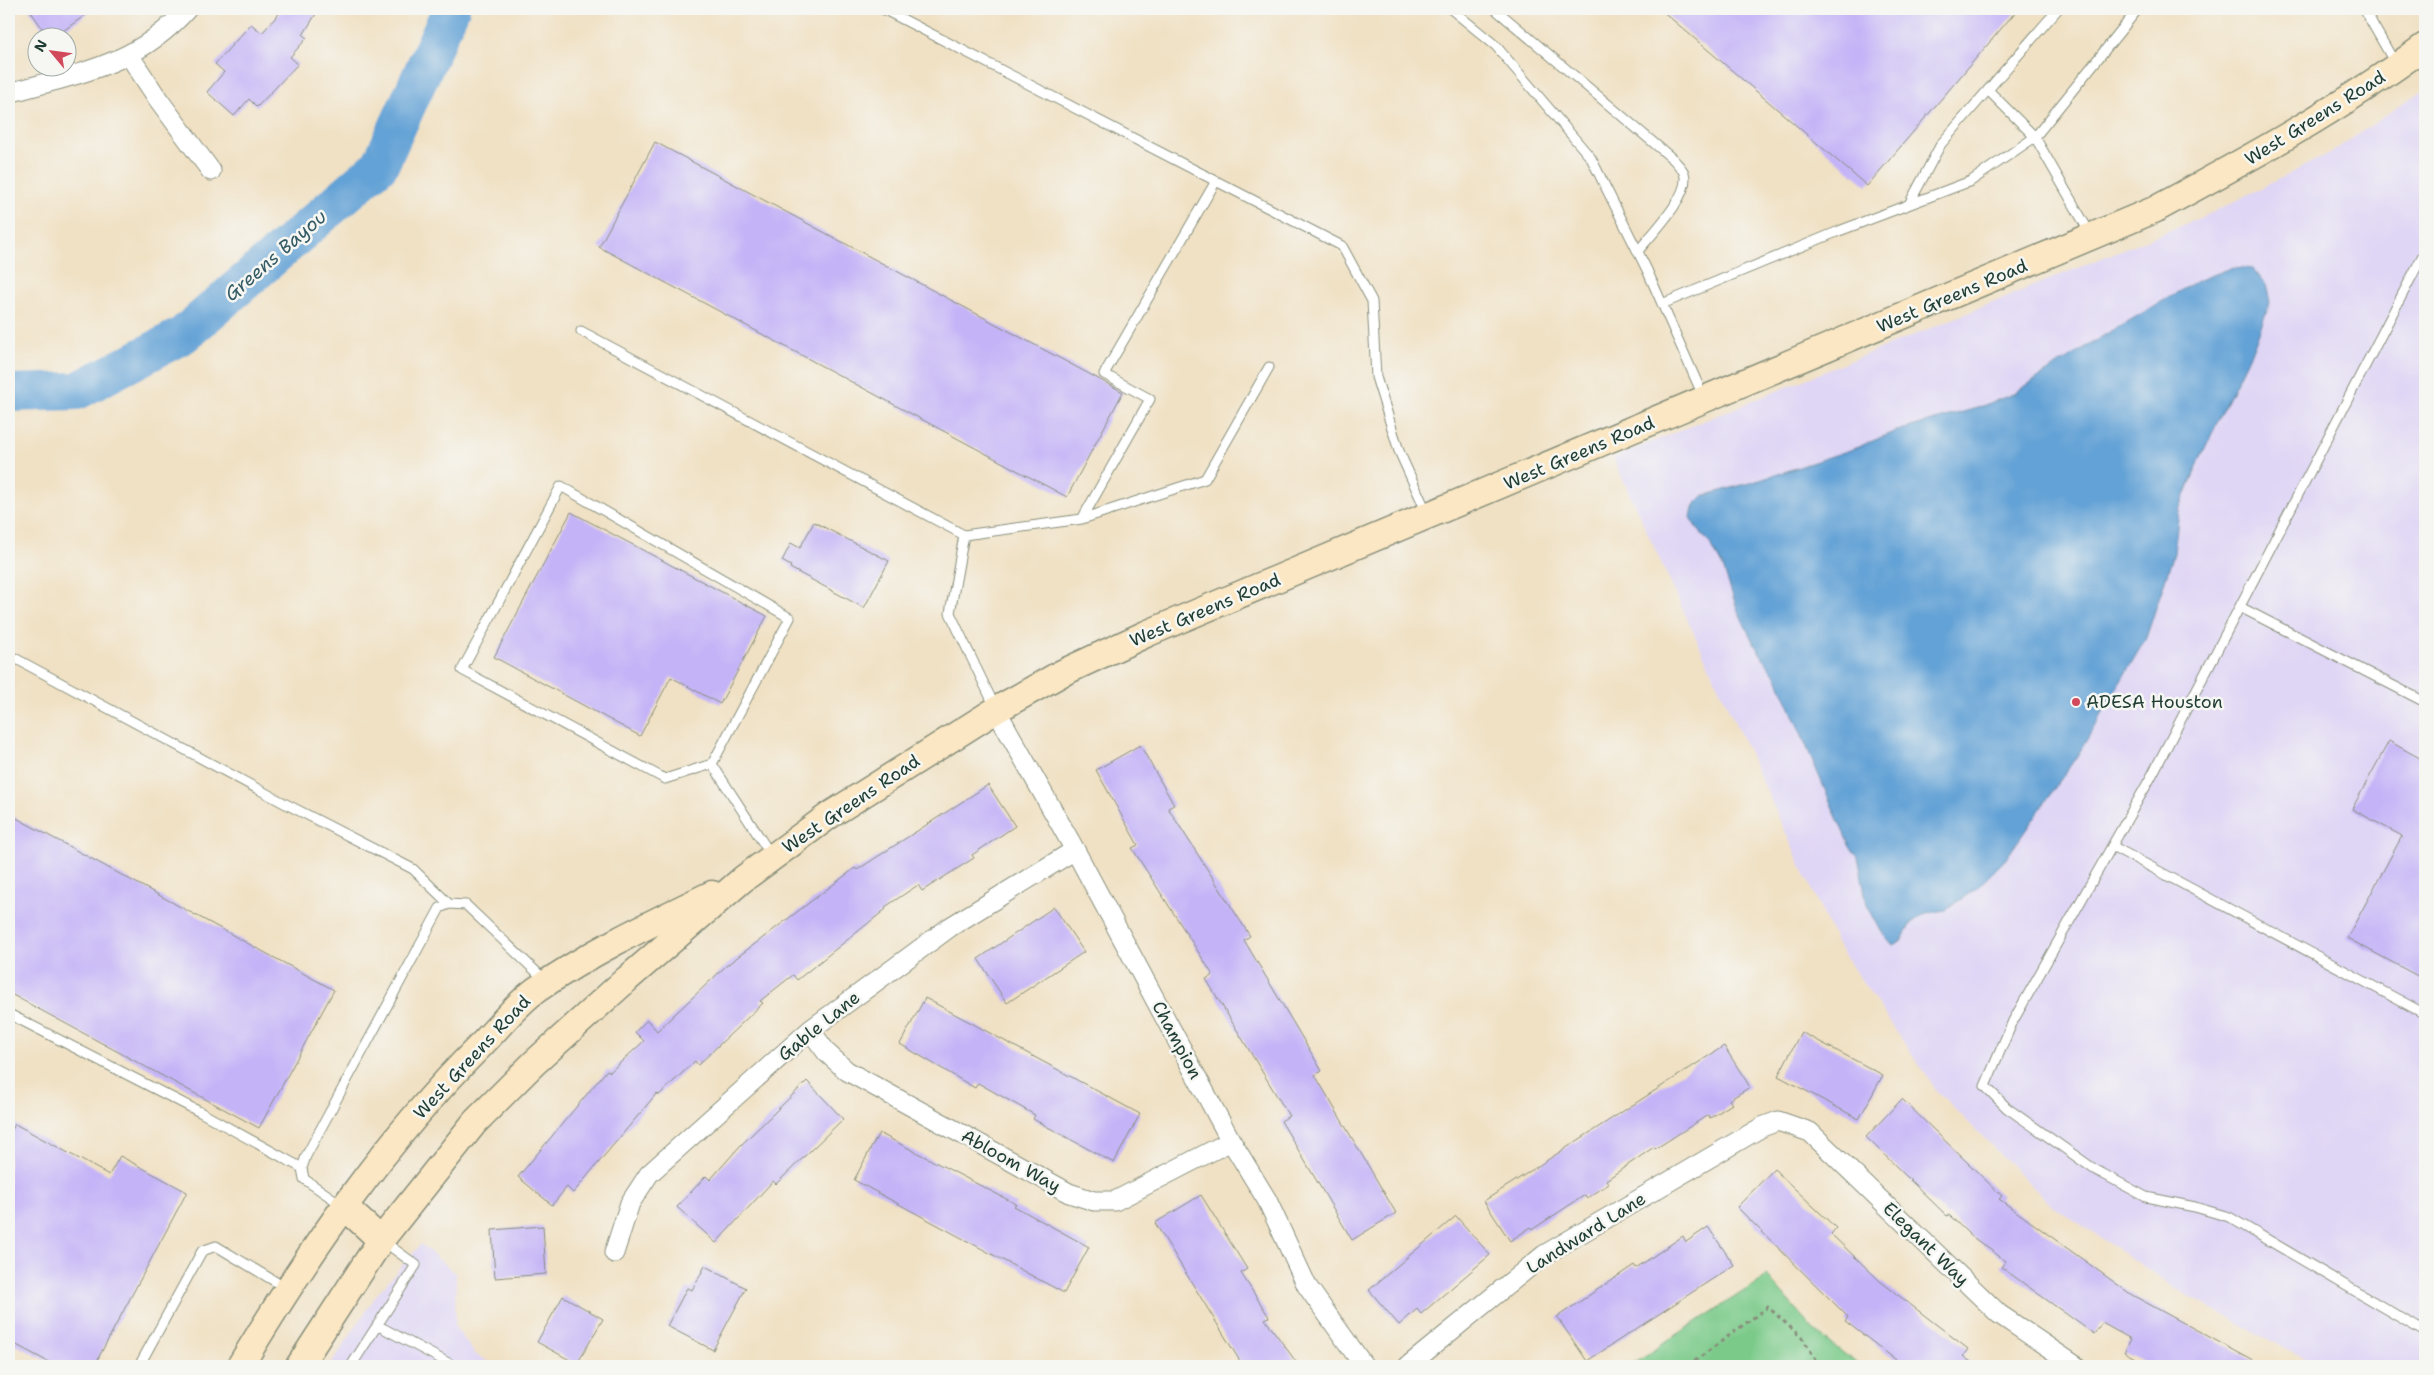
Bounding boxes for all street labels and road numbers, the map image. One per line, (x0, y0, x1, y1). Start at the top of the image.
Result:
street label: West Greens Road (2240, 65, 2390, 171)
street label: West Greens Road (1873, 253, 2031, 339)
street label: West Greens Road (1500, 410, 1658, 496)
street label: West Greens Road (1126, 567, 1284, 653)
street label: West Greens Road (777, 749, 925, 859)
street label: Gable Lane (773, 986, 865, 1066)
street label: West Greens Road (408, 990, 536, 1124)
street label: Champion (1146, 997, 1208, 1083)
street label: Abloom Way (957, 1124, 1065, 1198)
street label: Landward Lane (1522, 1187, 1650, 1279)
street label: Elegant Way (1878, 1197, 1974, 1291)

